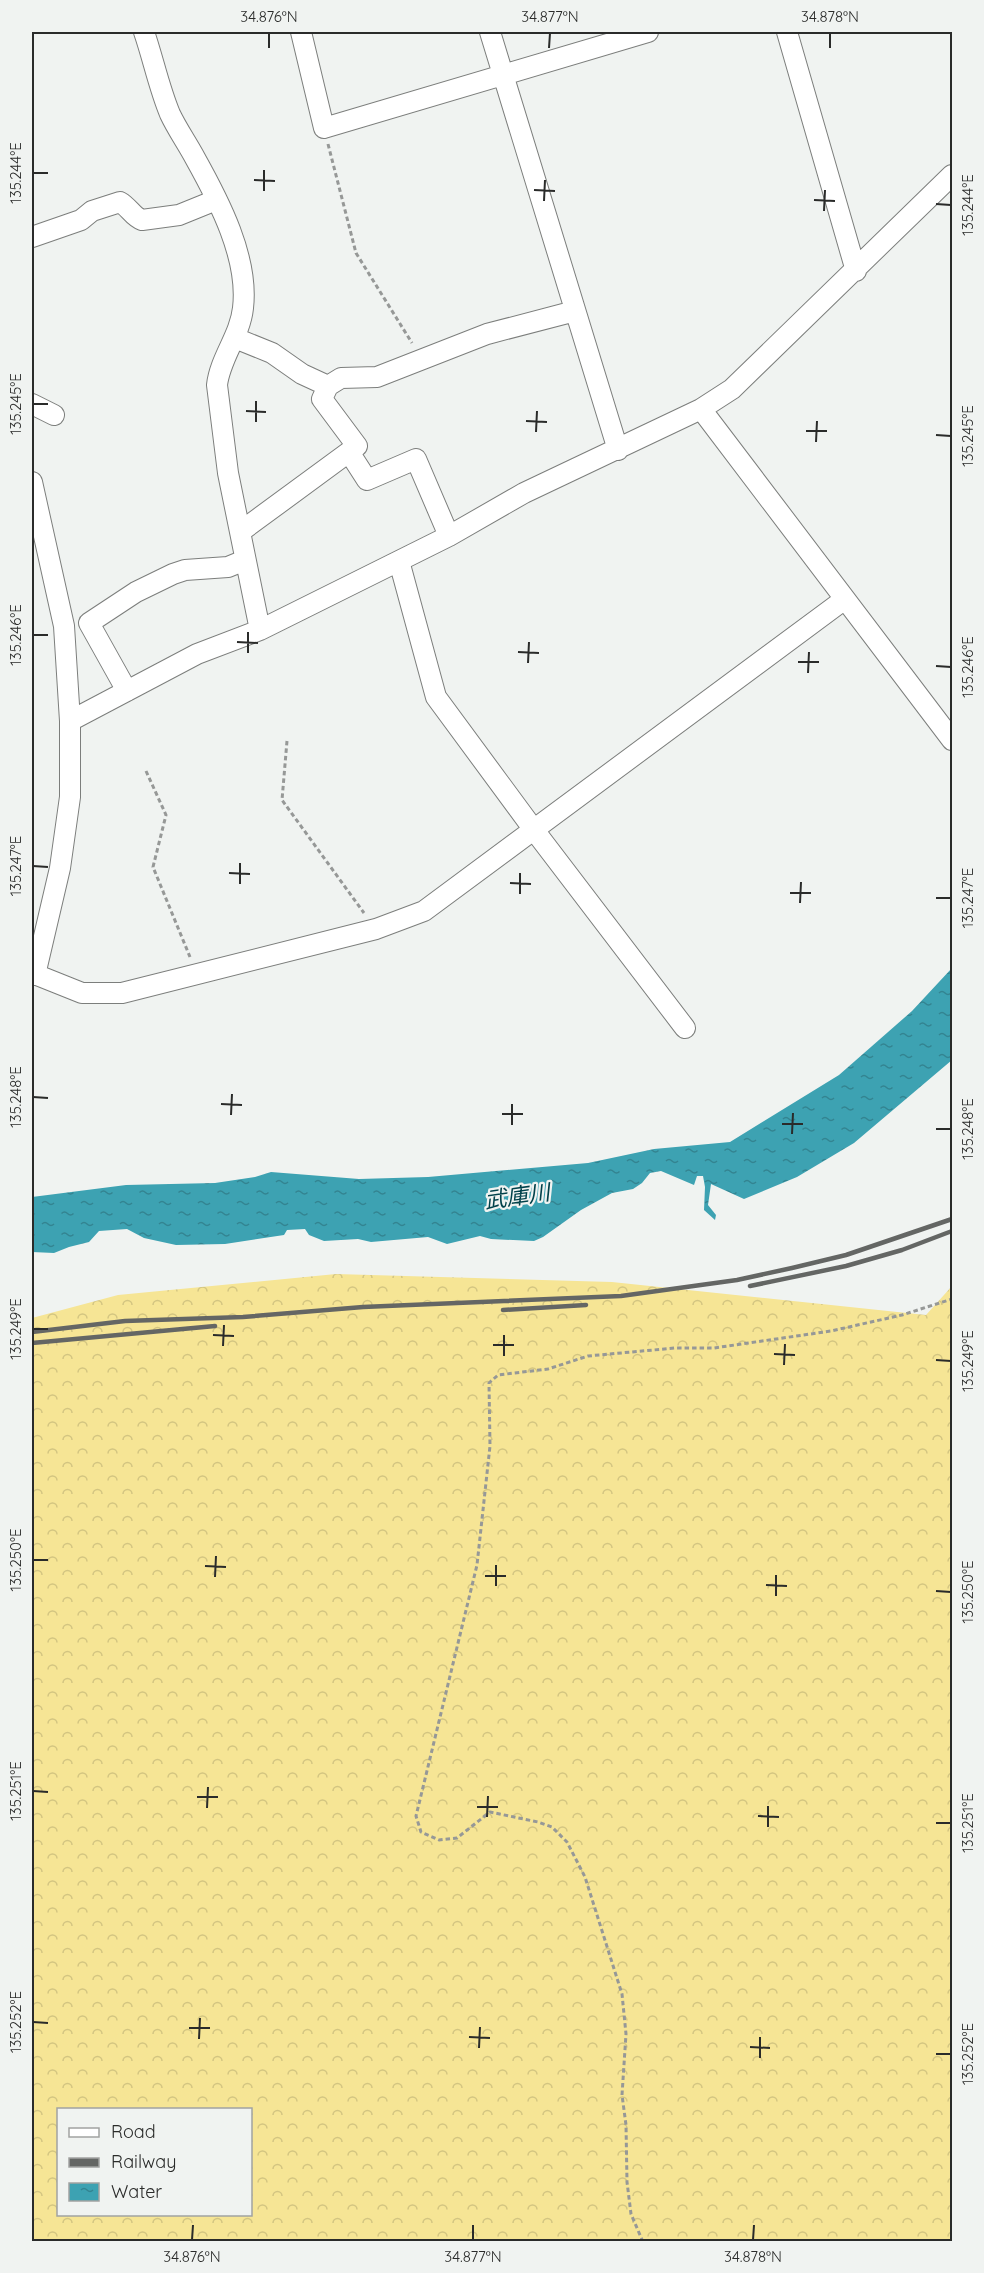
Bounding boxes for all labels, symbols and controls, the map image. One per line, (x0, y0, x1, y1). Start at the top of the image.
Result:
text: 34.876°N (240, 7, 298, 26)
text: 34.877°N (521, 7, 579, 26)
text: 34.878°N (801, 7, 859, 26)
text: 135.244°E (6, 142, 25, 204)
text: 135.244°E (958, 174, 977, 236)
text: 135.245°E (6, 373, 25, 435)
text: 135.245°E (958, 405, 977, 467)
text: 135.246°E (6, 604, 25, 666)
text: 135.246°E (958, 636, 977, 698)
text: 135.247°E (6, 836, 25, 896)
text: 135.247°E (958, 868, 977, 928)
text: 135.248°E (6, 1066, 25, 1128)
text: 135.248°E (958, 1098, 977, 1160)
water label: 武庫川 (482, 1177, 554, 1214)
text: 135.249°E (6, 1298, 25, 1360)
text: 135.249°E (958, 1330, 977, 1392)
text: 135.250°E (6, 1529, 25, 1591)
text: 135.250°E (958, 1561, 977, 1623)
text: 135.251°E (6, 1761, 25, 1821)
text: 135.251°E (958, 1793, 977, 1853)
text: 135.252°E (6, 1991, 25, 2053)
text: 135.252°E (958, 2023, 977, 2085)
legend (57, 2108, 252, 2216)
text: Road (111, 2120, 156, 2143)
text: Railway (111, 2150, 177, 2173)
text: Water (111, 2180, 162, 2203)
text: 34.876°N (163, 2247, 221, 2266)
text: 34.877°N (444, 2247, 502, 2266)
text: 34.878°N (724, 2247, 782, 2266)

